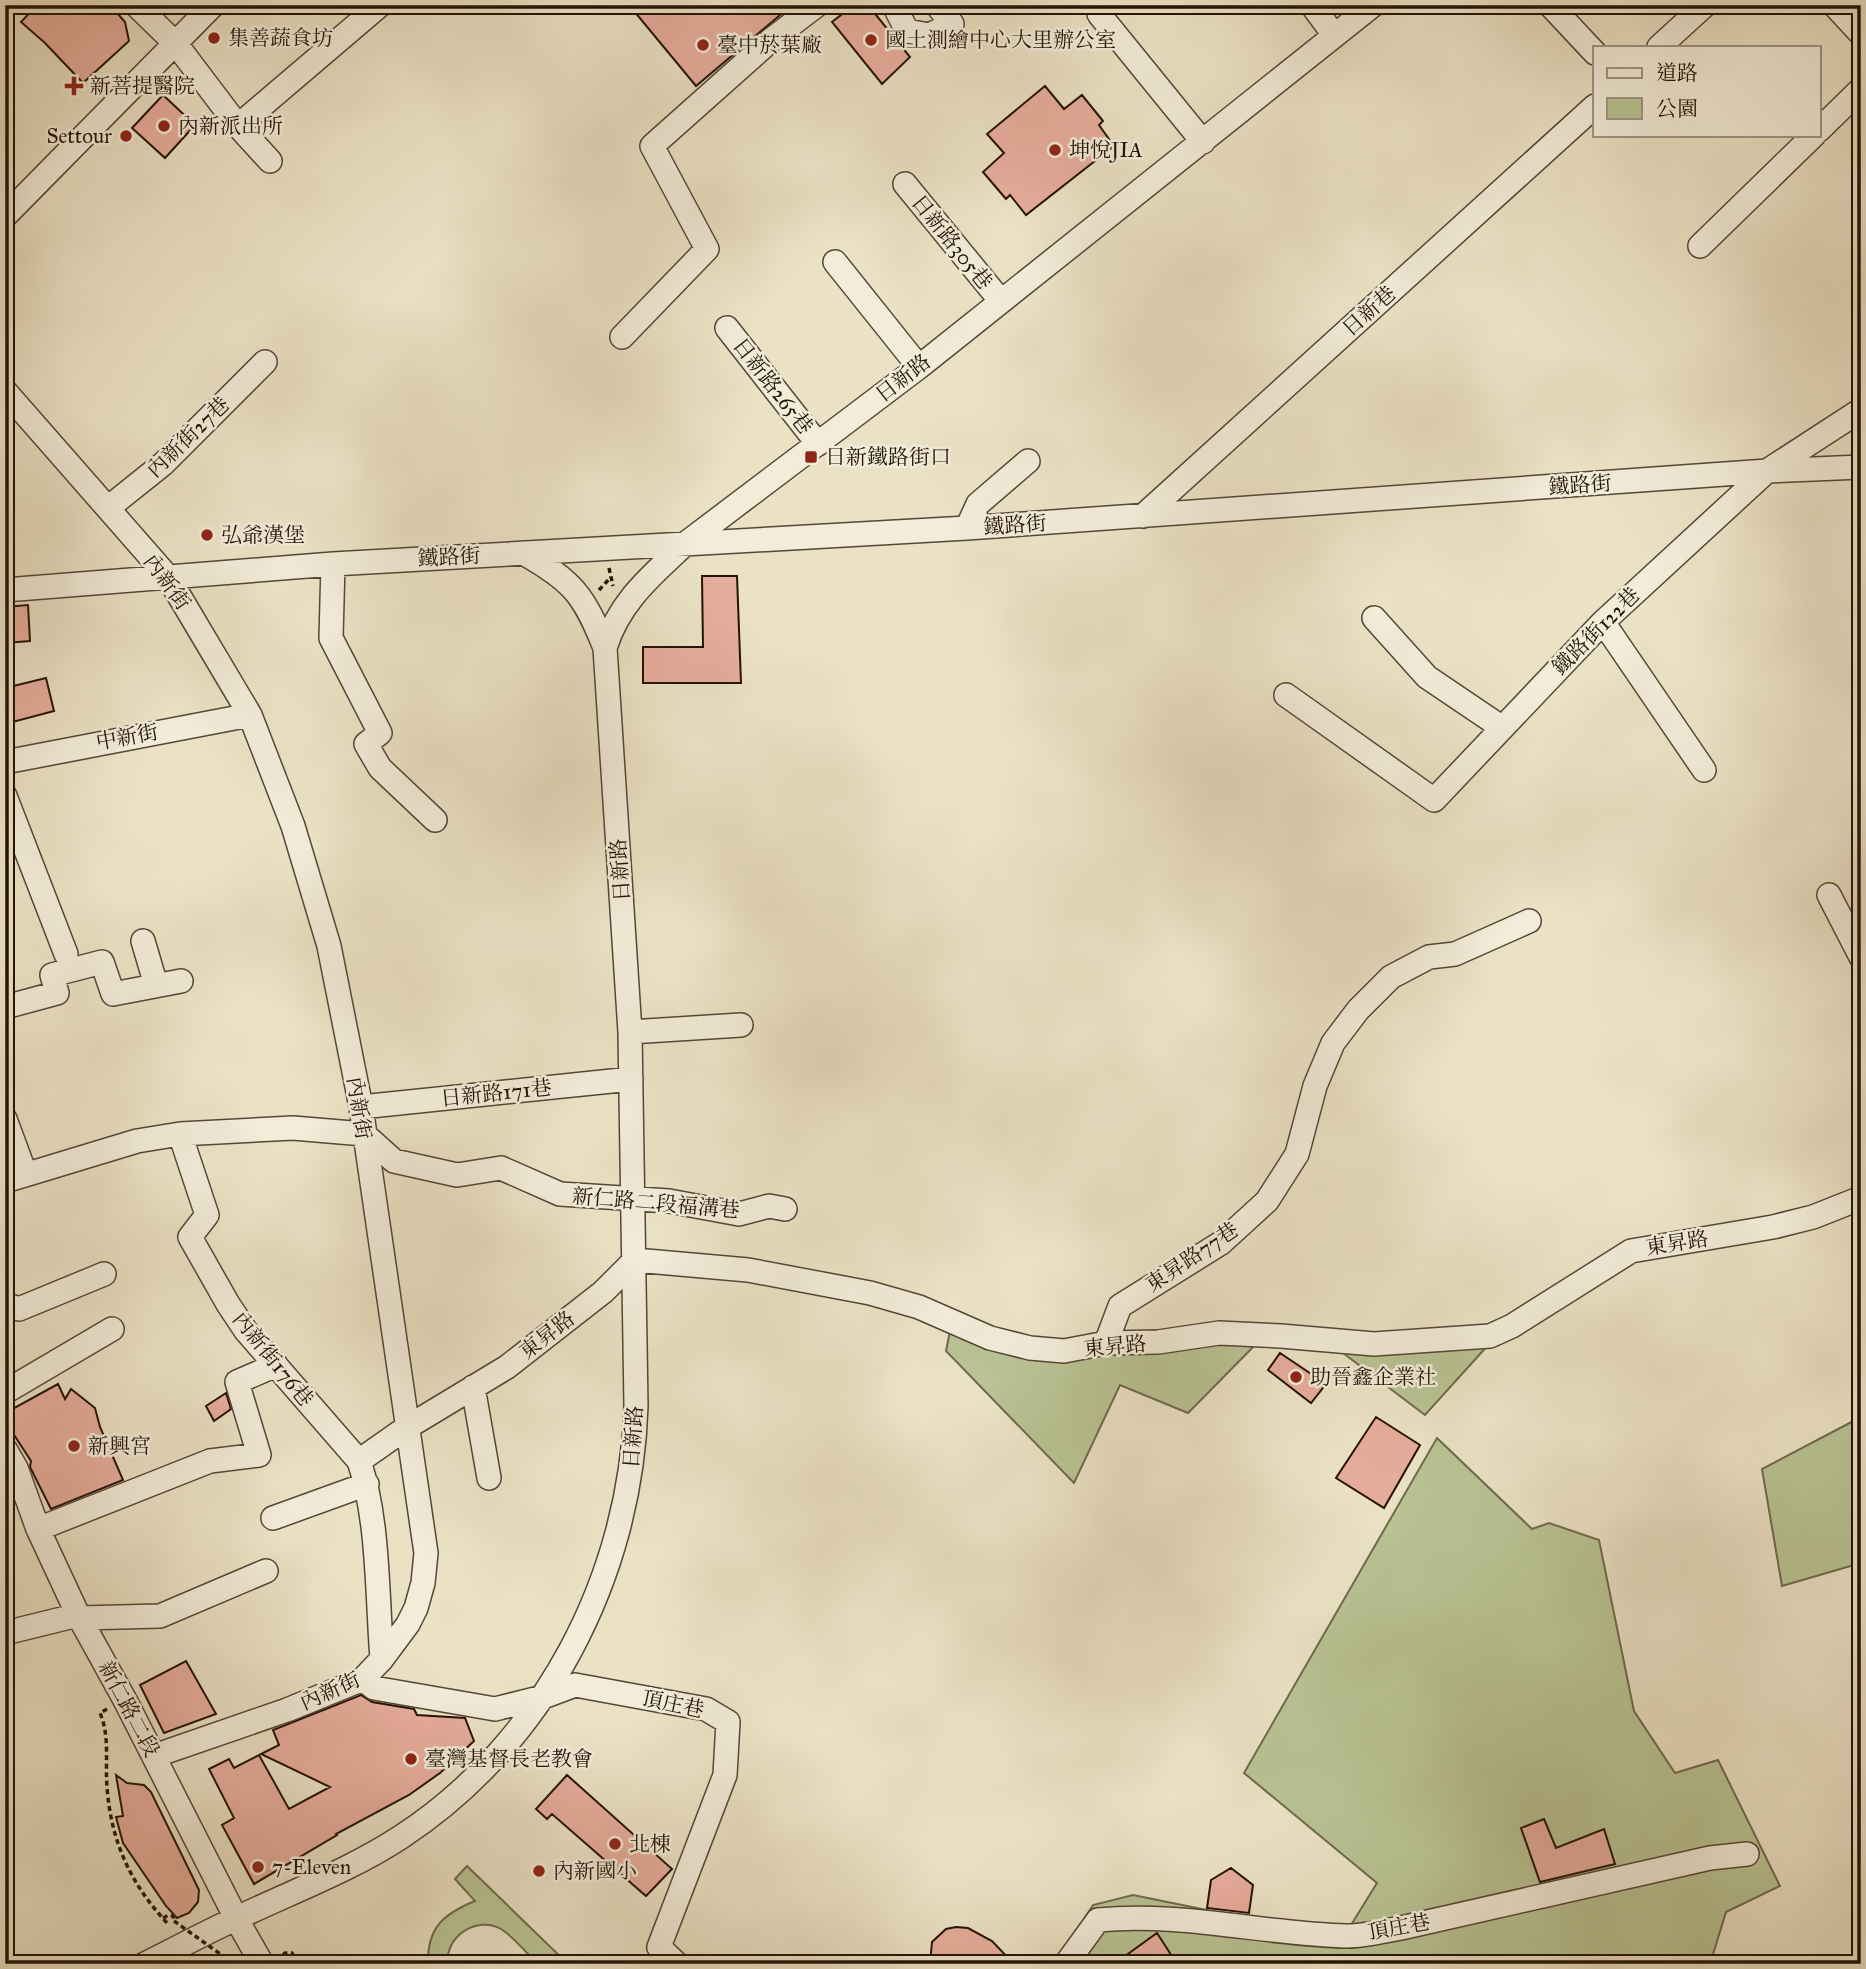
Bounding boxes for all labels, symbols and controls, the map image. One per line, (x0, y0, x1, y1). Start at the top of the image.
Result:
place label: 集善蔬食坊 (228, 25, 333, 51)
place label: 國土測繪中心大里辦公室 (885, 27, 1116, 53)
marker: 集善蔬食坊 (206, 30, 222, 46)
place label: 臺中菸葉廠 (717, 32, 822, 58)
marker: 國土測繪中心大里辦公室 (863, 32, 879, 48)
marker: 臺中菸葉廠 (695, 37, 711, 53)
legend (1593, 46, 1820, 136)
text: 道路 (1656, 60, 1698, 86)
place label: 新菩提醫院 (90, 73, 195, 99)
marker: 新菩提醫院 (64, 76, 84, 96)
text: 公園 (1656, 96, 1698, 122)
place label: 內新派出所 (178, 113, 283, 139)
marker: 內新派出所 (156, 118, 172, 134)
place label: Settour (46, 123, 112, 149)
marker: Settour (118, 128, 134, 144)
place label: 坤悅JIA (1069, 137, 1143, 163)
marker: 坤悅JIA (1047, 142, 1063, 158)
street label: 日新路305巷 (906, 189, 998, 295)
street label: 日新巷 (1337, 280, 1401, 342)
street label: 日新路265巷 (727, 333, 819, 439)
street label: 日新路 (870, 348, 936, 408)
street label: 內新街27巷 (141, 391, 235, 483)
place label: 日新鐵路街口 (825, 444, 951, 470)
marker: 日新鐵路街口 (803, 449, 819, 465)
street label: 鐵路街 (1548, 470, 1612, 500)
street label: 鐵路街 (983, 510, 1047, 540)
place label: 弘爺漢堡 (221, 522, 305, 548)
marker: 弘爺漢堡 (199, 527, 215, 543)
street label: 鐵路街 (417, 542, 481, 572)
street label: 內新街 (138, 549, 196, 615)
street label: 鐵路街122巷 (1547, 582, 1645, 680)
street label: 中新街 (94, 719, 160, 755)
street label: 日新路 (605, 838, 635, 902)
street label: 日新路171巷 (439, 1074, 553, 1112)
street label: 內新街 (341, 1075, 377, 1141)
street label: 新仁路二段福溝巷 (571, 1183, 741, 1223)
street label: 東昇路77巷 (1141, 1216, 1243, 1298)
street label: 東昇路 (1644, 1225, 1710, 1261)
street label: 東昇路 (514, 1305, 580, 1365)
street label: 內新街176巷 (227, 1306, 319, 1412)
street label: 東昇路 (1082, 1330, 1148, 1362)
place label: 助晉鑫企業社 (1310, 1364, 1436, 1390)
marker: 助晉鑫企業社 (1288, 1369, 1304, 1385)
street label: 日新路 (618, 1405, 648, 1469)
place label: 新興宮 (88, 1433, 151, 1459)
marker: 新興宮 (66, 1438, 82, 1454)
street label: 新仁路二段 (93, 1657, 165, 1761)
street label: 內新街 (296, 1666, 364, 1716)
street label: 頂庄巷 (639, 1685, 707, 1723)
place label: 臺灣基督長老教會 (425, 1746, 593, 1772)
marker: 臺灣基督長老教會 (403, 1751, 419, 1767)
place label: 北棟 (629, 1831, 671, 1857)
marker: 北棟 (607, 1836, 623, 1852)
place label: 7-Eleven (272, 1854, 351, 1880)
place label: 內新國小 (553, 1858, 637, 1884)
marker: 7-Eleven (250, 1859, 266, 1875)
marker: 內新國小 (531, 1863, 547, 1879)
street label: 頂庄巷 (1366, 1909, 1432, 1945)

